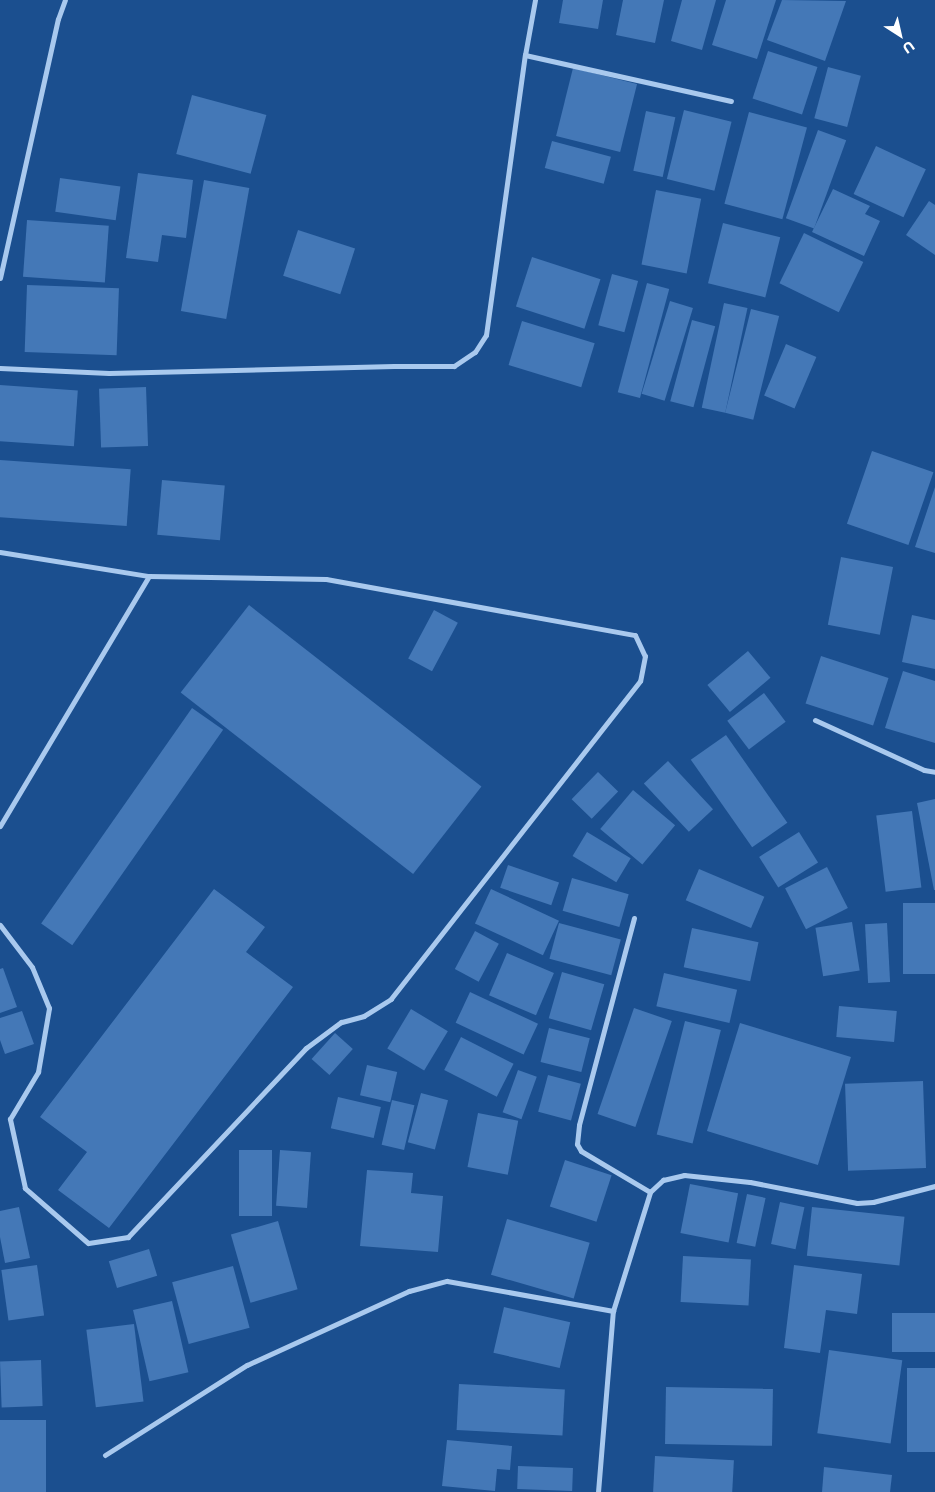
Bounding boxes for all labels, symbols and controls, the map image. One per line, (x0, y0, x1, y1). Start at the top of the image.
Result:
north arrow (875, 10, 925, 60)
text: U (899, 37, 918, 58)

